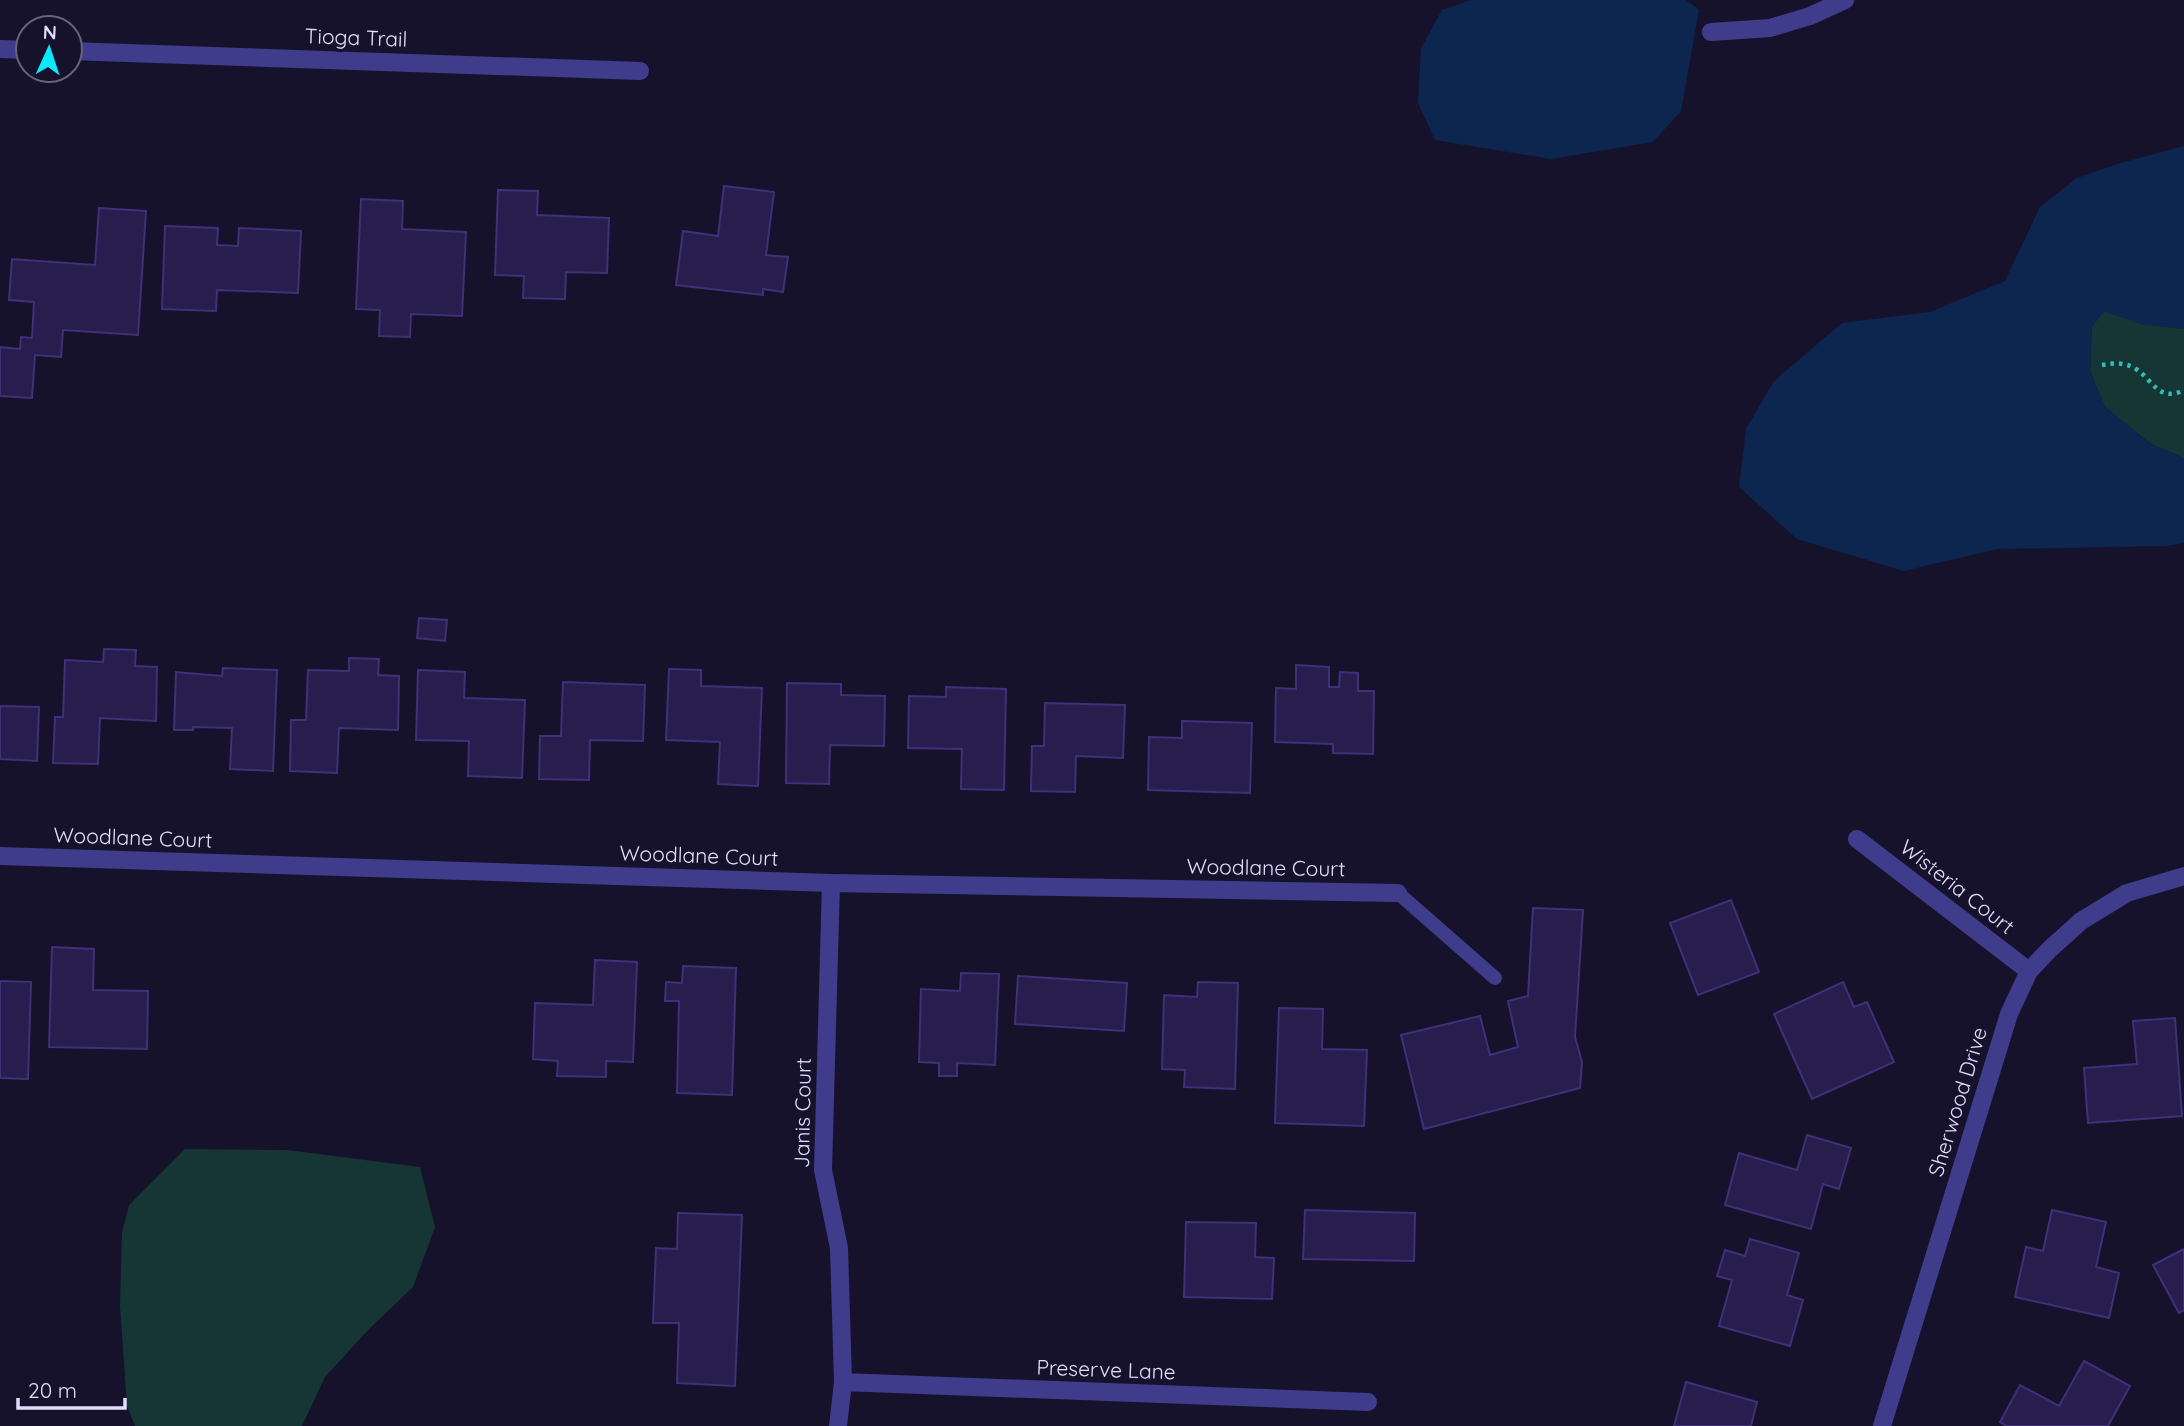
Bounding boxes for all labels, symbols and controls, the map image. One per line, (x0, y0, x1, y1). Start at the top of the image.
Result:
north arrow (14, 14, 84, 84)
text: N (42, 20, 57, 44)
street label: Tioga Trail (304, 22, 408, 52)
street label: Woodlane Court (53, 821, 213, 853)
street label: Wisteria Court (1895, 833, 2020, 939)
street label: Woodlane Court (619, 839, 779, 871)
street label: Woodlane Court (1186, 853, 1346, 881)
street label: Sherwood Drive (1922, 1024, 1992, 1180)
street label: Janis Court (788, 1058, 816, 1168)
street label: Preserve Lane (1036, 1354, 1176, 1384)
scale bar (18, 1366, 124, 1410)
text: 20 m (28, 1377, 77, 1403)

